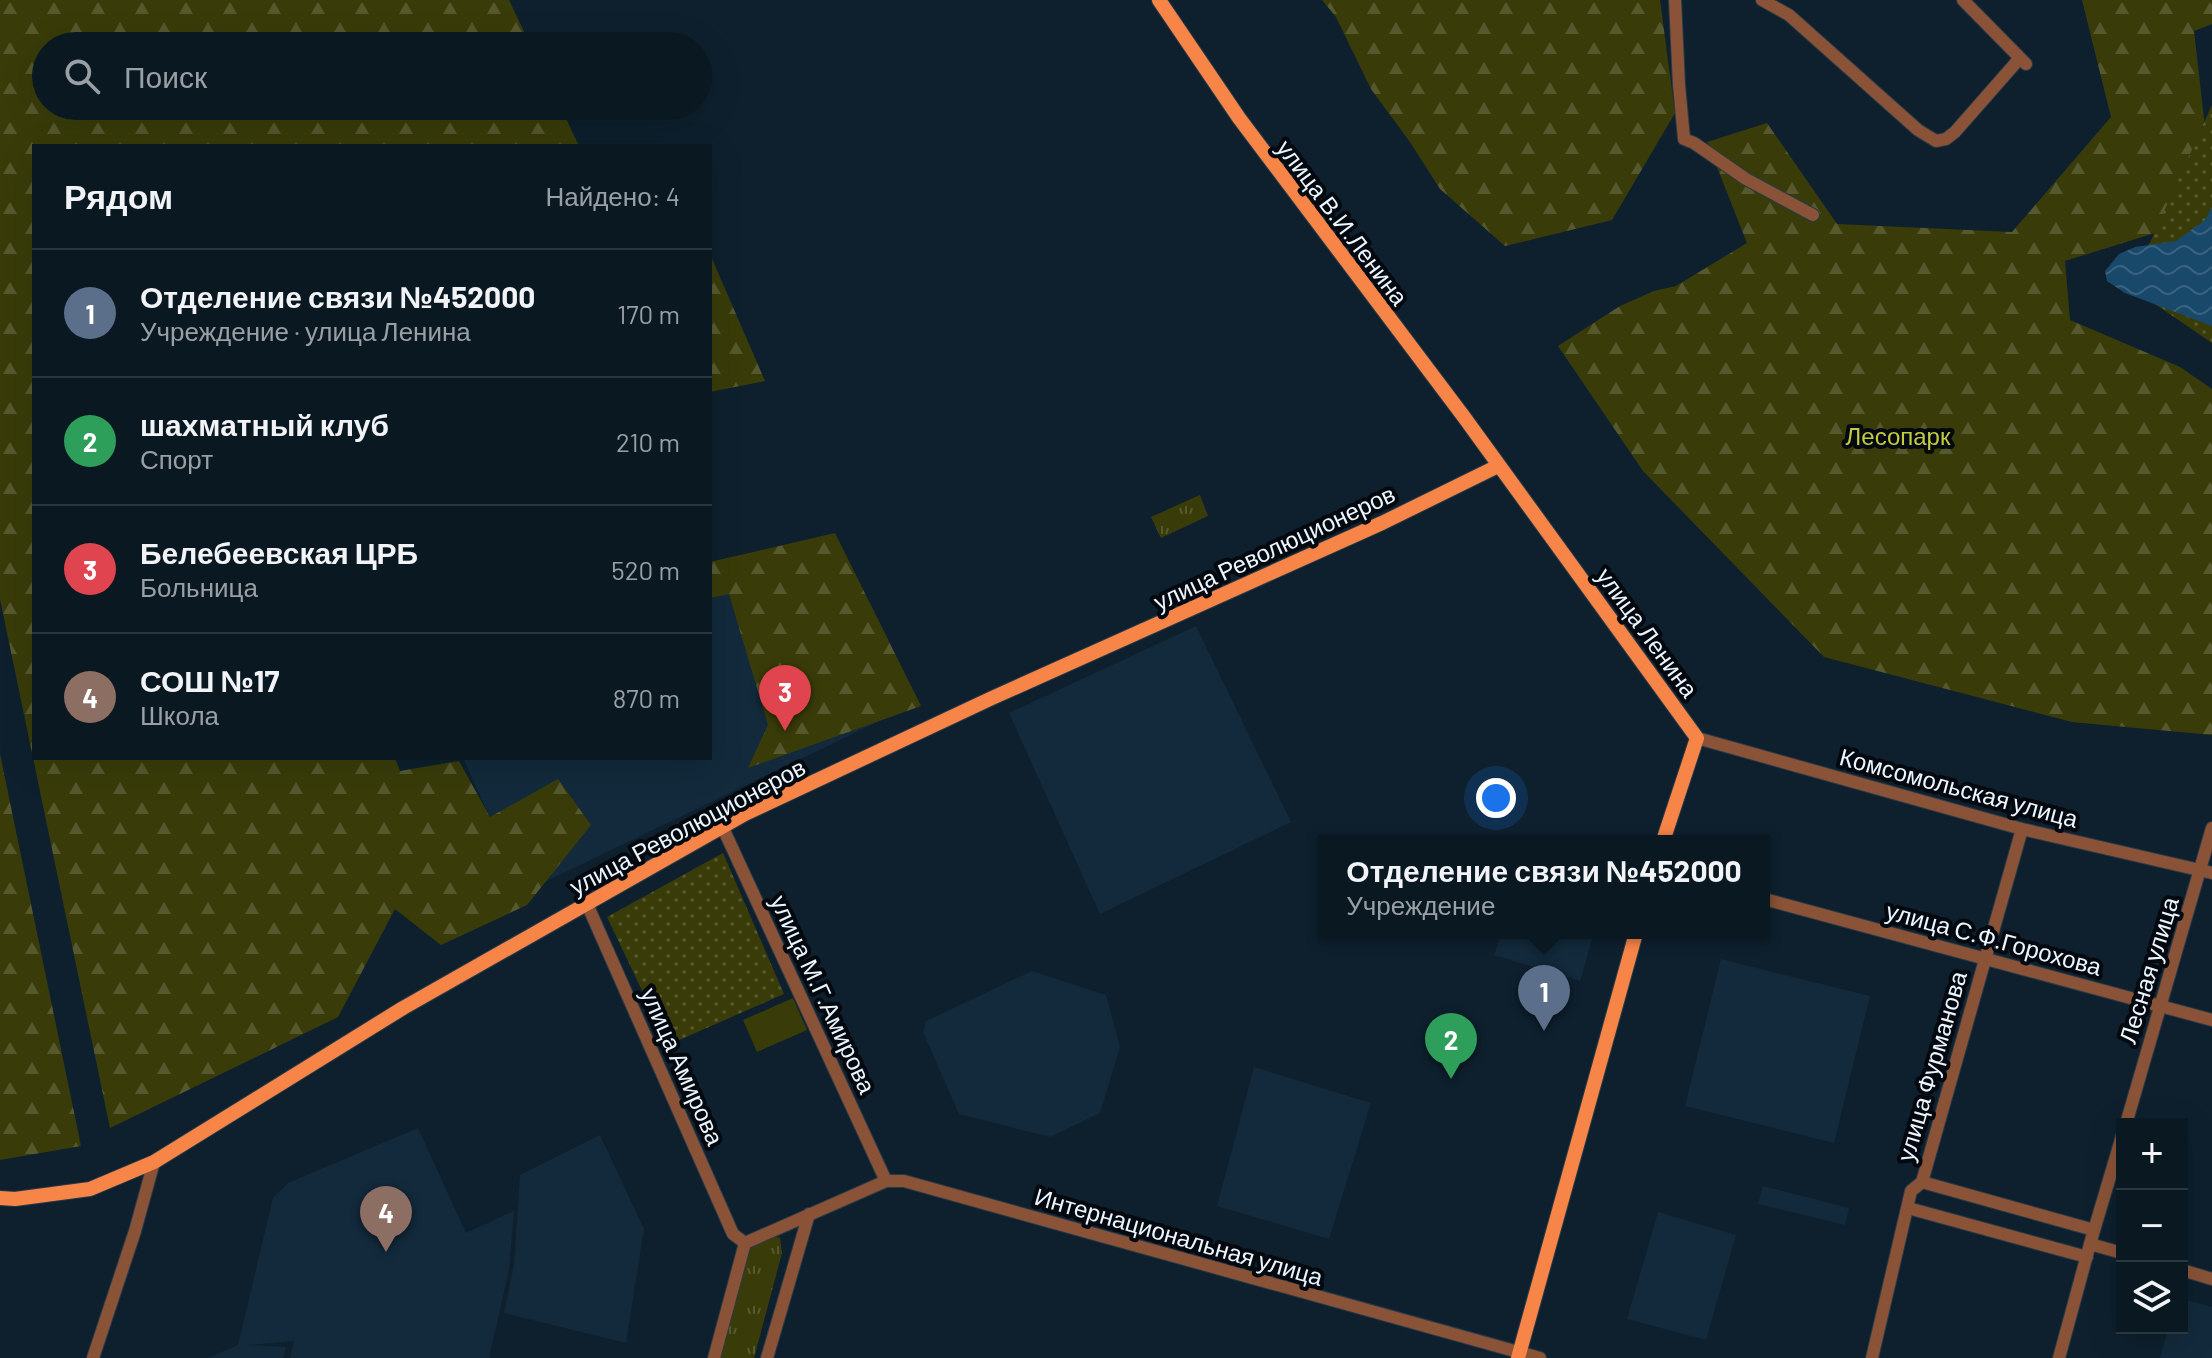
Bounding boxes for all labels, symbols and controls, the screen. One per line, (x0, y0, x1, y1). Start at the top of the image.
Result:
search box (32, 32, 712, 120)
icon: search (60, 54, 104, 98)
text: Поиск (124, 58, 207, 94)
street label: улица В.И.Ленина (1271, 134, 1415, 311)
text: Рядом (64, 175, 173, 216)
text: Найдено: 4 (545, 180, 680, 211)
text: Отделение связи №452000 (140, 278, 535, 314)
text: 1 (85, 298, 95, 329)
text: 170 m (617, 298, 680, 329)
text: Учреждение · улица Ленина (140, 315, 471, 346)
text: шахматный клуб (140, 406, 389, 442)
park label: Лесопарк (1846, 421, 1951, 450)
text: 2 (83, 426, 97, 457)
text: 210 m (616, 426, 680, 457)
text: Спорт (140, 443, 213, 474)
street label: улица Революционеров (1149, 478, 1399, 616)
text: Белебеевская ЦРБ (140, 534, 418, 570)
text: 3 (83, 554, 97, 585)
text: 520 m (611, 554, 680, 585)
street label: улица Ленина (1591, 562, 1705, 703)
text: Больница (140, 571, 258, 602)
text: СОШ №17 (140, 662, 279, 698)
pin: 3 (759, 665, 811, 731)
text: 4 (82, 682, 98, 713)
text: 870 m (613, 682, 680, 713)
text: Школа (140, 699, 219, 730)
street label: Комсомольская улица (1837, 741, 2082, 833)
street label: улица Революционеров (564, 751, 810, 901)
your location (1476, 778, 1516, 818)
popup (1318, 835, 1770, 939)
text: Отделение связи №452000 (1346, 852, 1742, 888)
text: Учреждение (1346, 889, 1495, 920)
street label: улица М.Г.Амирова (765, 890, 883, 1098)
street label: Лесная улица (2112, 893, 2184, 1047)
street label: улица С.Ф.Горохова (1883, 895, 2105, 981)
pin: 1 (1518, 965, 1570, 1031)
street label: улица Фурманова (1890, 967, 1972, 1164)
street label: улица Амирова (635, 983, 731, 1150)
pin: 2 (1425, 1013, 1477, 1079)
map controls (2116, 1118, 2188, 1334)
button: + (2116, 1118, 2188, 1190)
street label: Интернациональная улица (1032, 1181, 1327, 1291)
pin: 4 (360, 1186, 412, 1252)
button: − (2116, 1190, 2188, 1262)
button: layers (2116, 1262, 2188, 1334)

